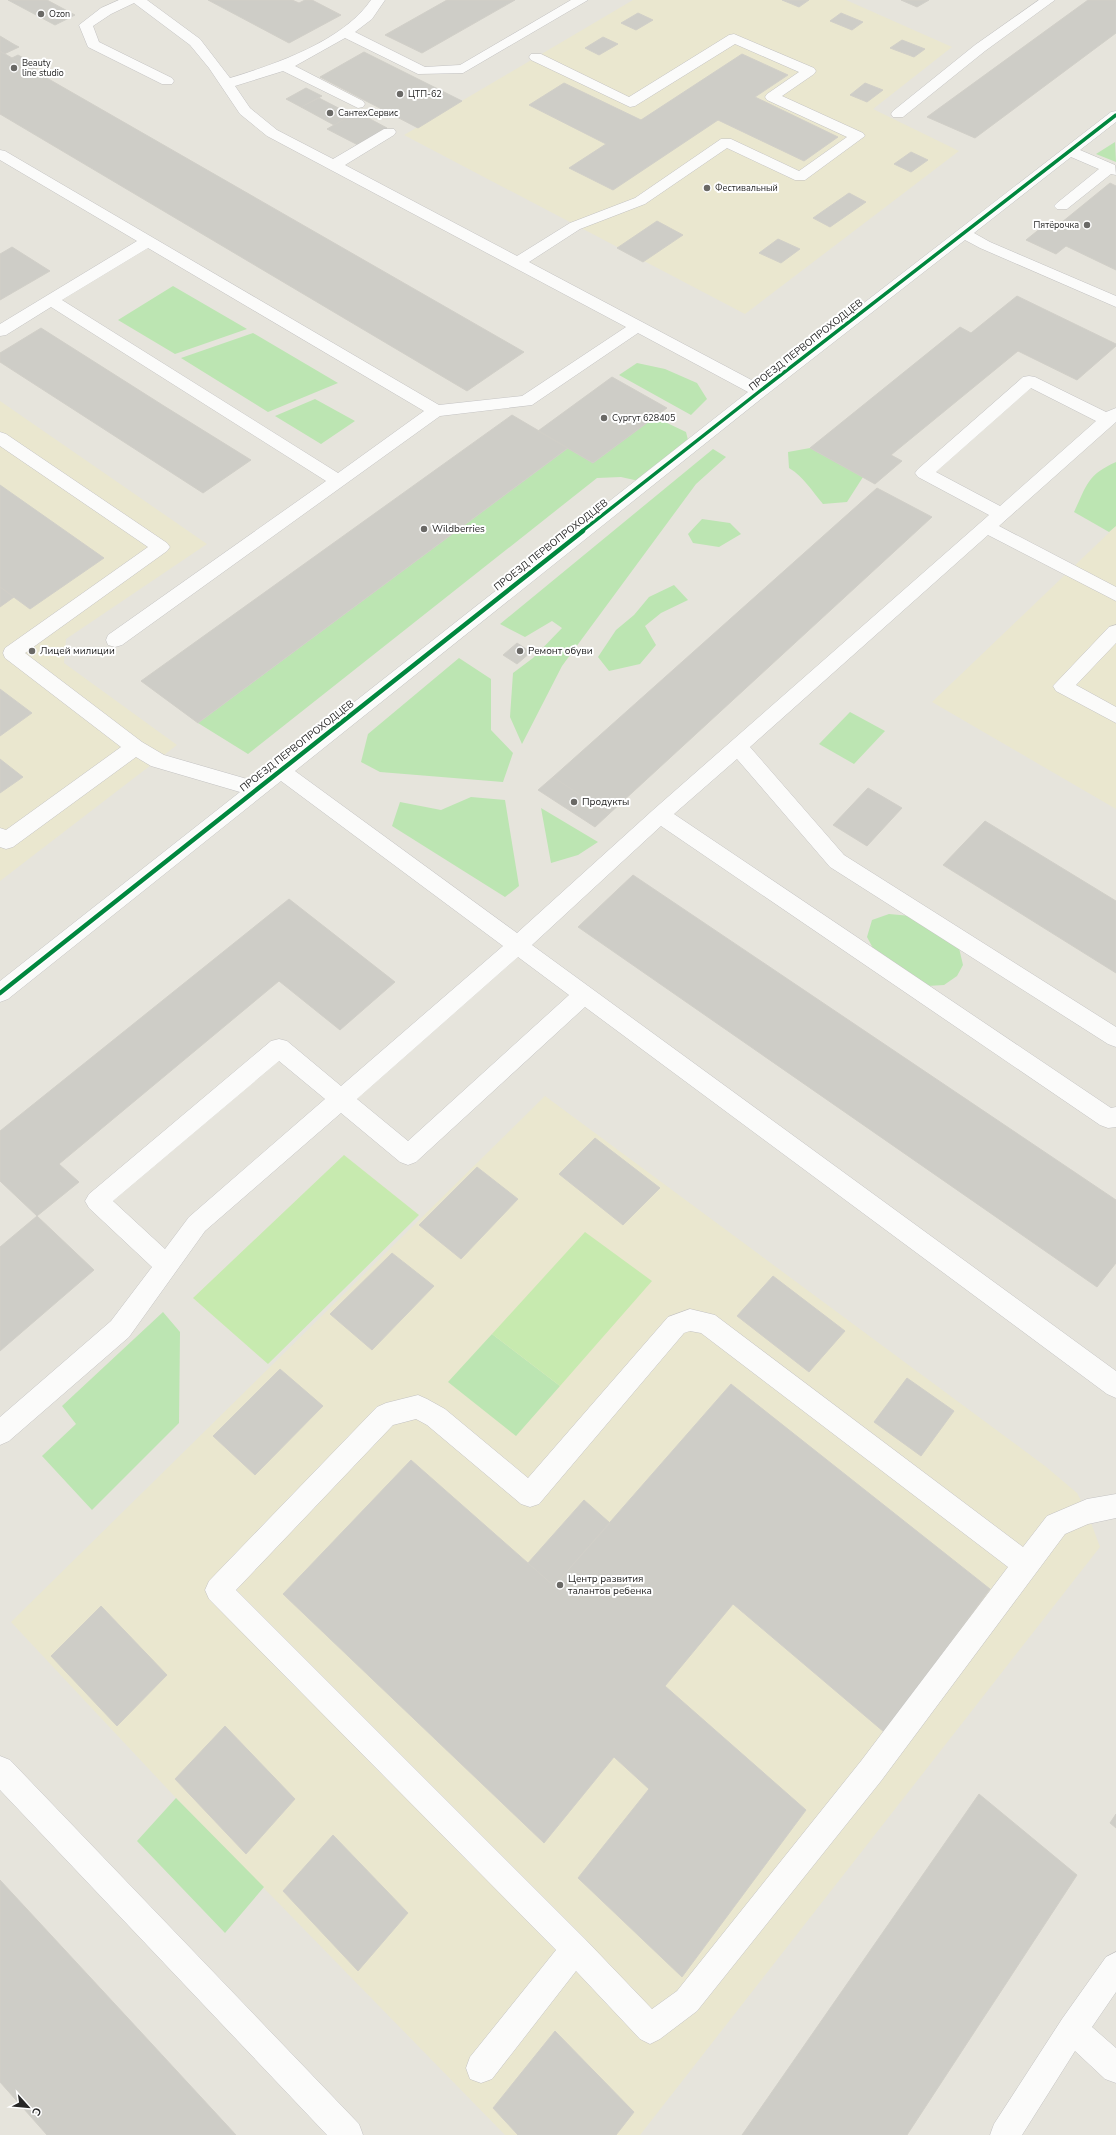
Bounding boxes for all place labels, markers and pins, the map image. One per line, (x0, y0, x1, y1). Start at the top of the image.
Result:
place label: Ozon (49, 8, 70, 20)
marker: Ozon (36, 9, 46, 19)
place label: Beauty line studio (22, 57, 64, 79)
marker: Beauty line studio (9, 63, 19, 73)
place label: ЦТП-62 (408, 88, 442, 100)
marker: ЦТП-62 (395, 89, 405, 99)
place label: СантехСервис (338, 107, 399, 119)
marker: СантехСервис (325, 108, 335, 118)
place label: Фестивальный (715, 182, 778, 194)
marker: Фестивальный (702, 183, 712, 193)
place label: Пятёрочка (1034, 219, 1079, 231)
marker: Пятёрочка (1082, 220, 1092, 230)
place label: Сургут 628405 (612, 412, 675, 424)
marker: Сургут 628405 (599, 413, 609, 423)
place label: Wildberries (432, 522, 485, 536)
marker: Wildberries (419, 524, 429, 534)
place label: Лицей милиции (40, 644, 115, 658)
place label: Ремонт обуви (528, 644, 593, 658)
marker: Лицей милиции (27, 646, 37, 656)
marker: Ремонт обуви (515, 646, 525, 656)
place label: Продукты (582, 795, 629, 809)
marker: Продукты (569, 797, 579, 807)
place label: Центр развития талантов ребенка (568, 1572, 652, 1598)
marker: Центр развития талантов ребенка (555, 1580, 565, 1590)

